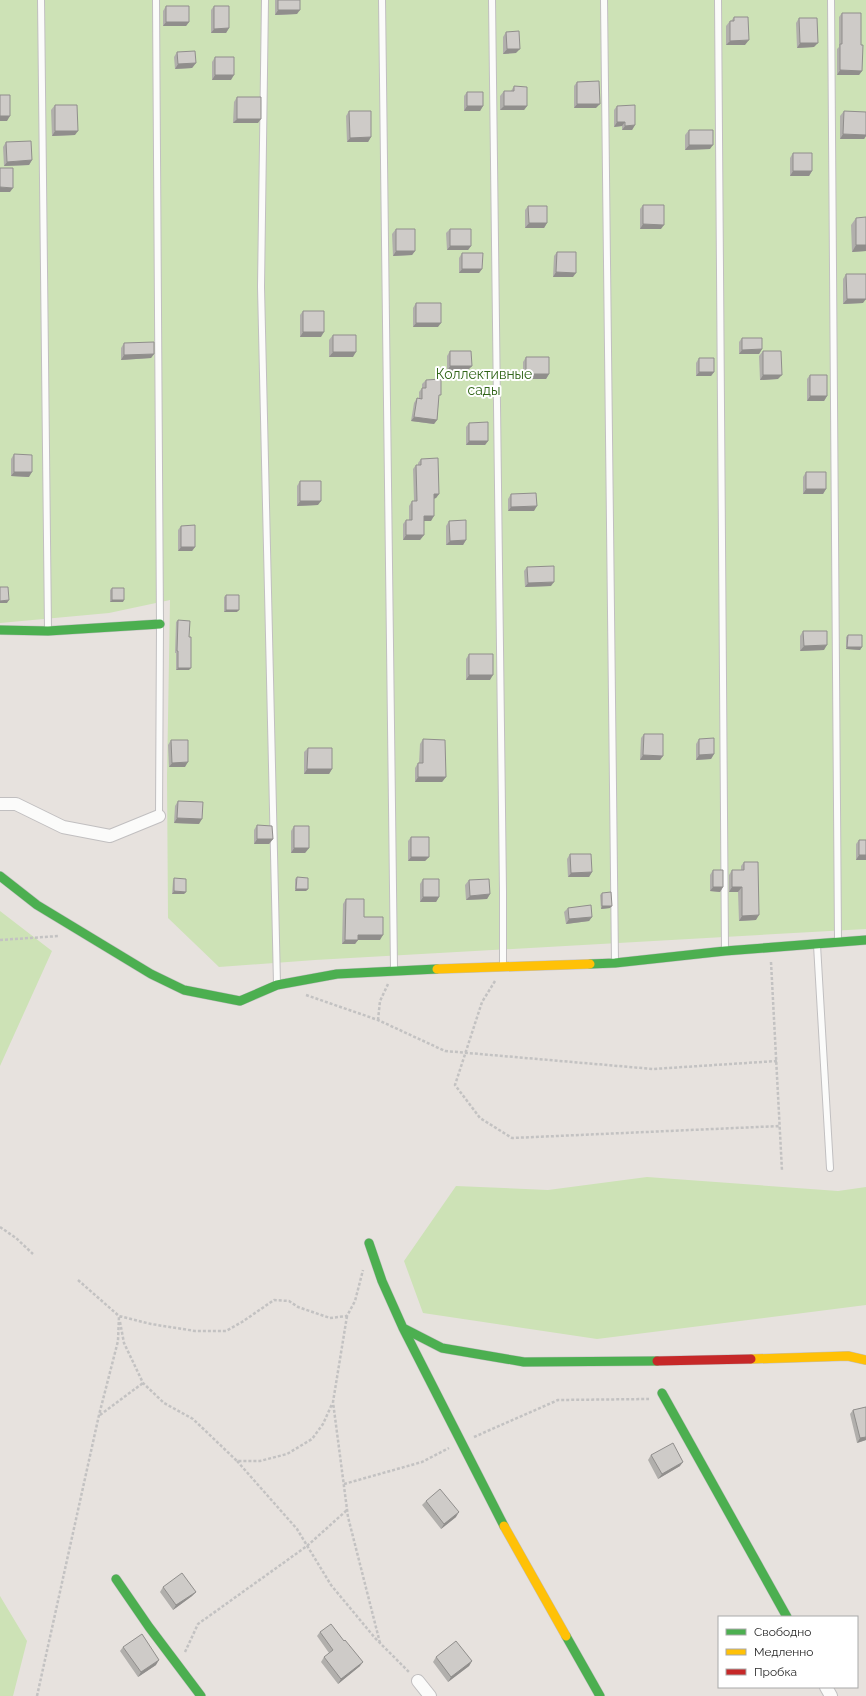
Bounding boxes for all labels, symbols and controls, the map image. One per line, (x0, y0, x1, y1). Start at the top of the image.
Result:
park label: Коллективные сады (436, 366, 532, 398)
legend (718, 1616, 858, 1688)
text: Свободно (754, 1625, 811, 1639)
text: Медленно (754, 1645, 813, 1659)
text: Пробка (754, 1665, 797, 1679)

